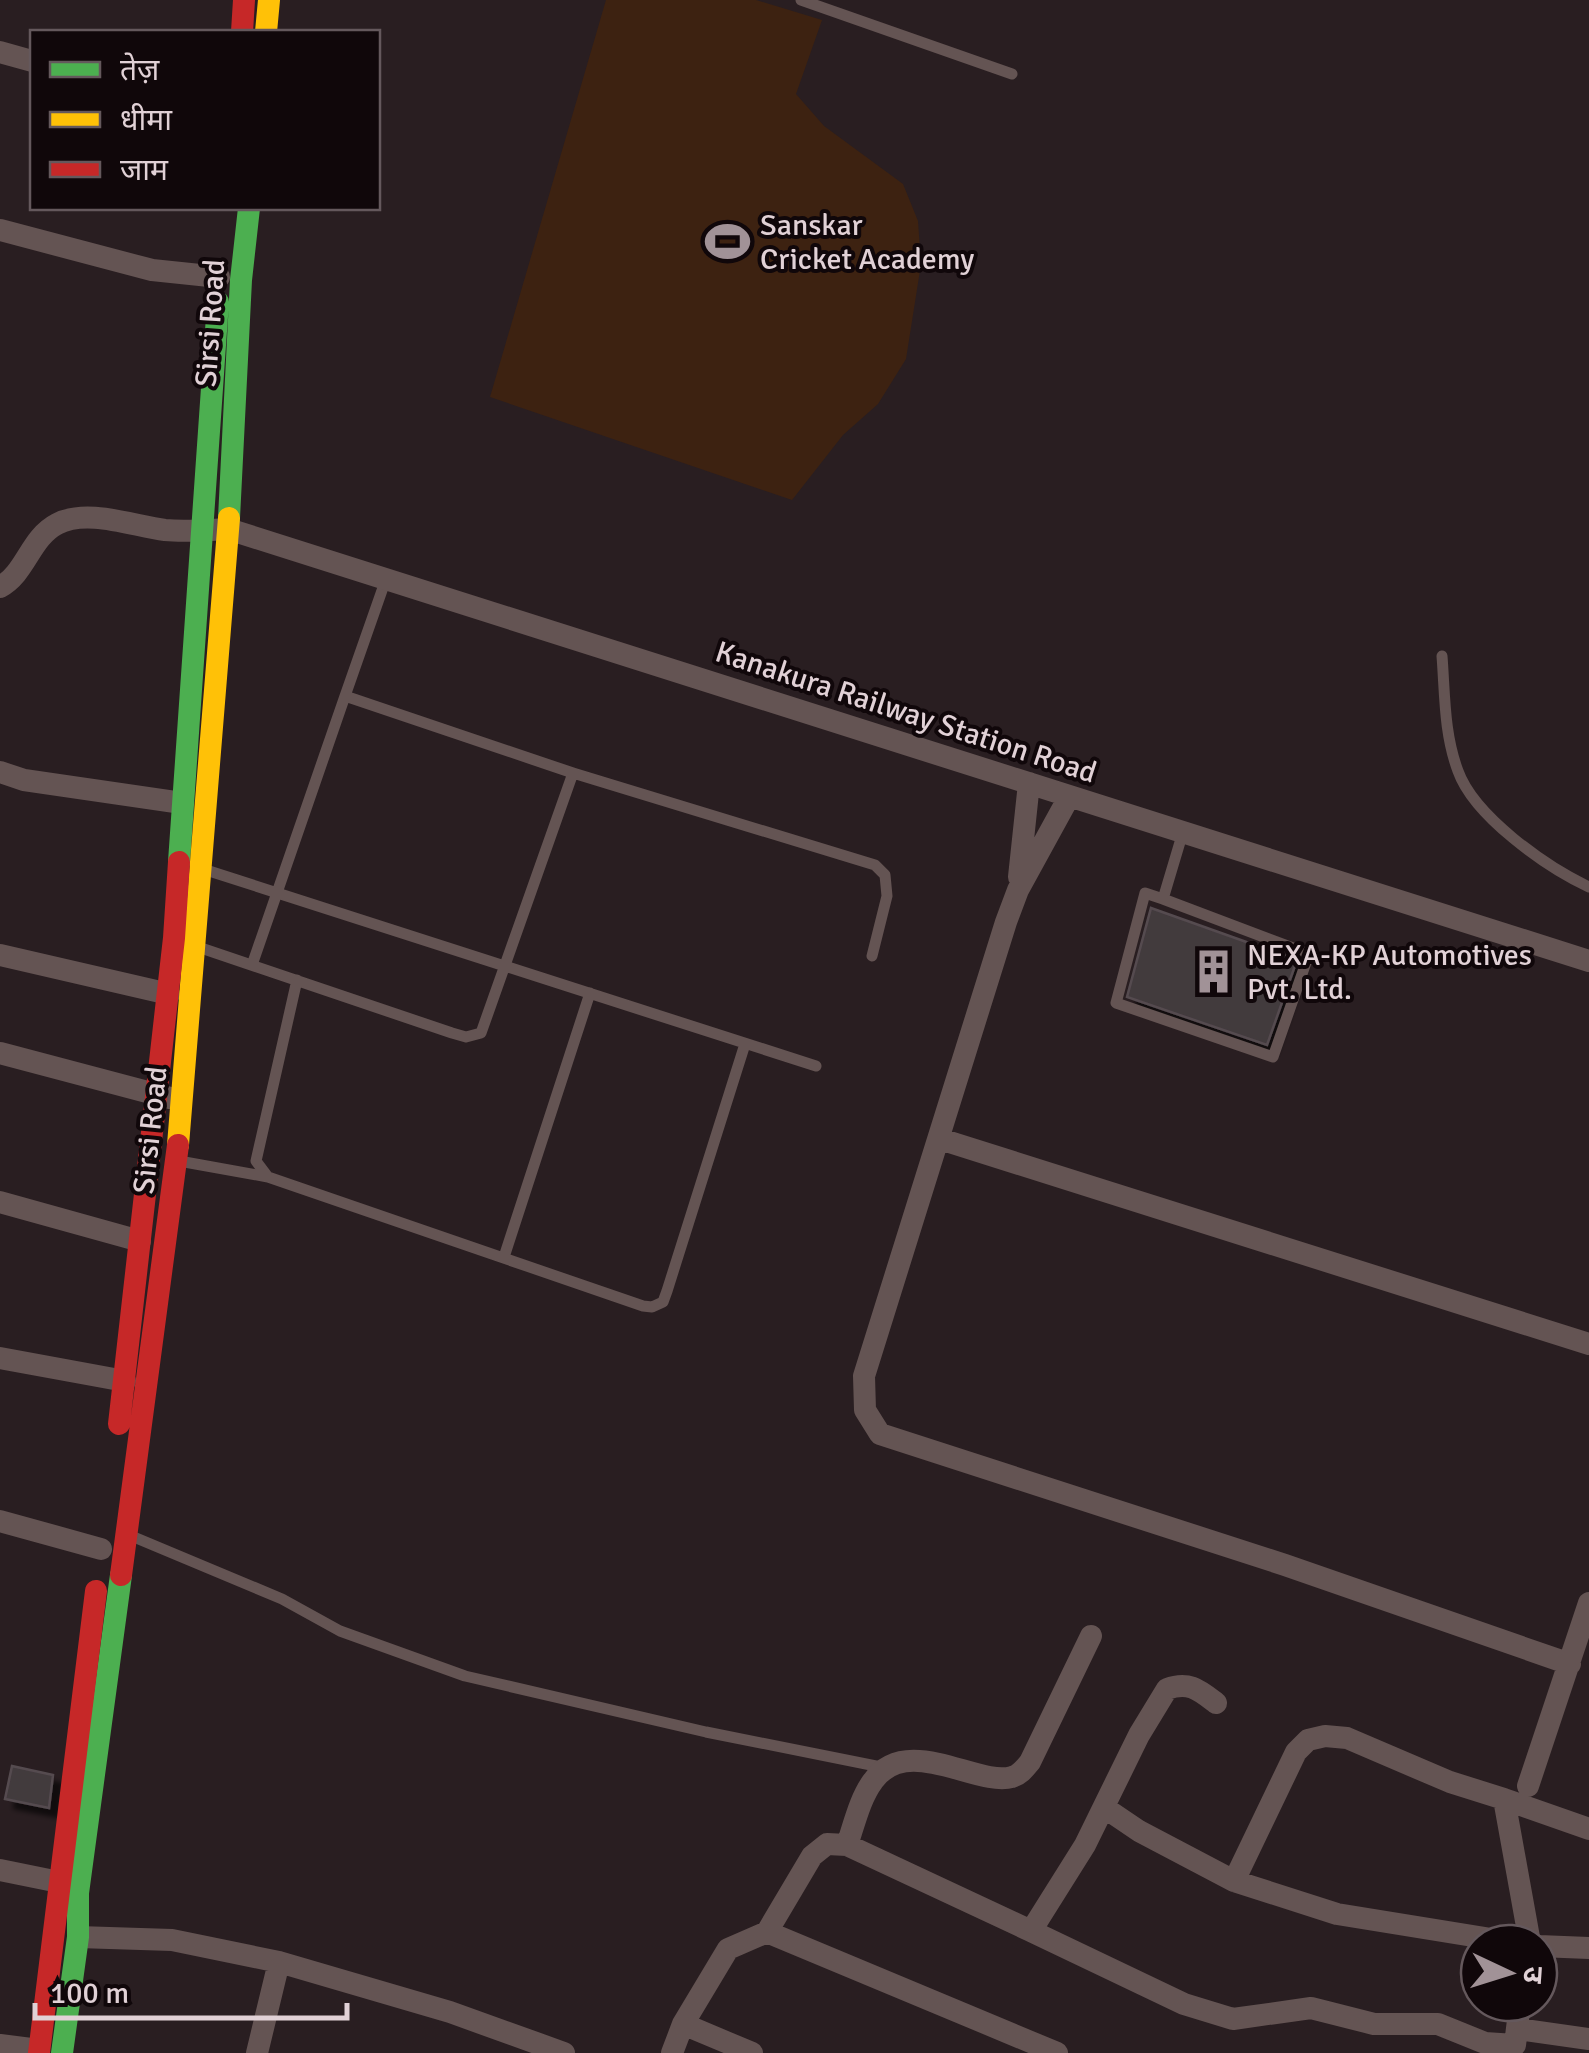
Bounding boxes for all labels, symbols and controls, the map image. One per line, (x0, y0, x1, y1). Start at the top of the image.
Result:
legend (30, 30, 380, 210)
text: तेज़ (120, 52, 160, 89)
text: धीमा (120, 102, 173, 139)
text: जाम (120, 152, 169, 189)
place label: Sanskar Cricket Academy (760, 207, 974, 278)
sports icon: Sanskar Cricket Academy (703, 218, 751, 266)
street label: Sirsi Road (188, 258, 233, 388)
street label: Kanakura Railway Station Road (711, 633, 1101, 792)
place label: NEXA-KP Automotives Pvt. Ltd. (1247, 937, 1532, 1008)
building icon: NEXA-KP Automotives Pvt. Ltd. (1190, 948, 1238, 996)
street label: Sirsi Road (125, 1064, 176, 1196)
north arrow (1459, 1923, 1559, 2023)
scale bar (35, 1958, 348, 2020)
text: उ (1515, 1965, 1550, 1985)
text: 100 m (50, 1975, 129, 2012)

